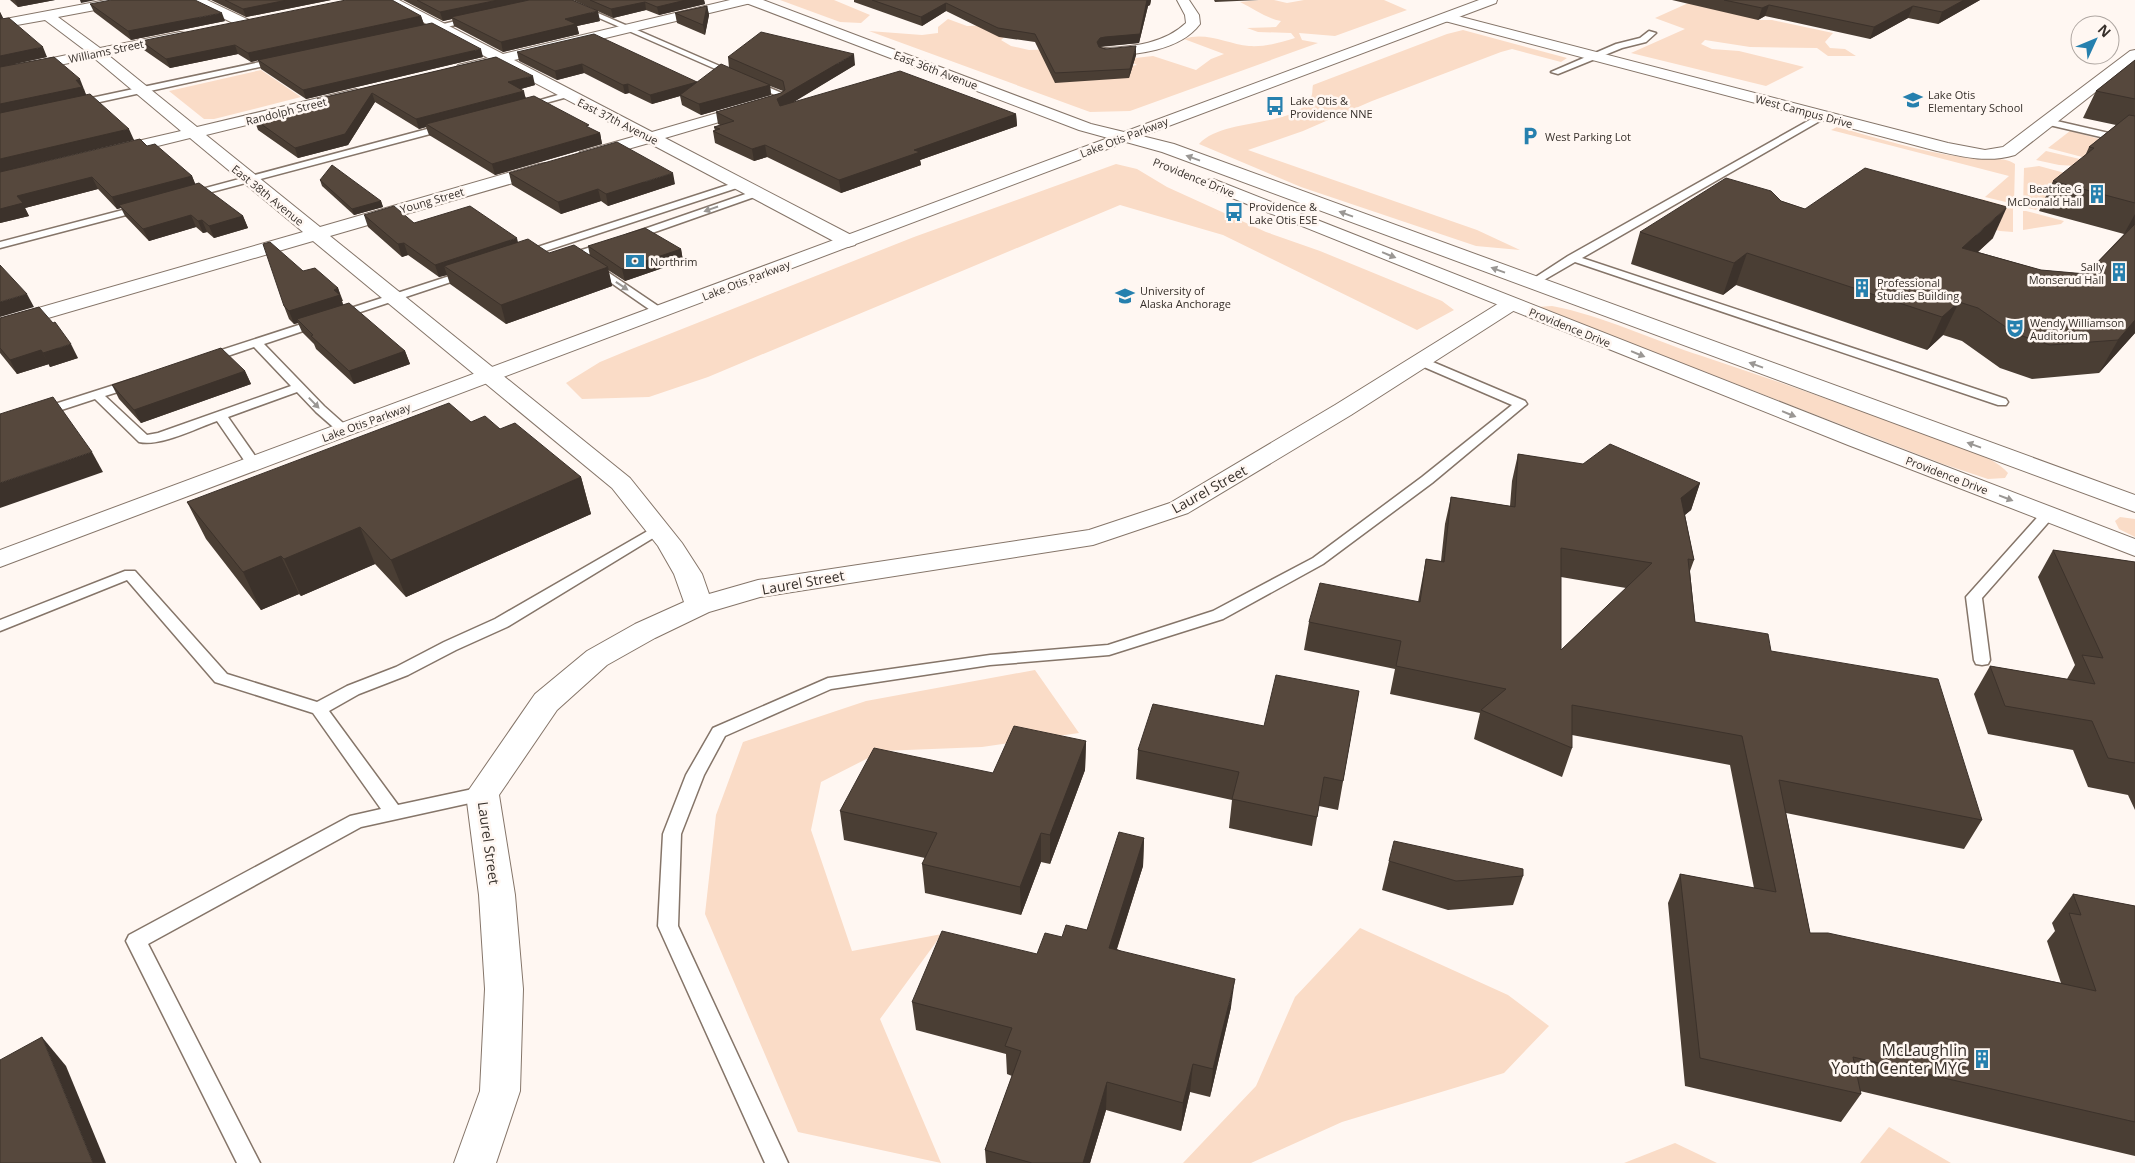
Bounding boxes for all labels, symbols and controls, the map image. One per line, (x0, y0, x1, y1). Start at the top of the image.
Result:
north arrow (2070, 15, 2120, 65)
text: N (2094, 20, 2116, 41)
street label: Williams Street (67, 36, 145, 66)
street label: East 36th Avenue (892, 47, 980, 93)
place label: Lake Otis Elementary School (1928, 87, 2023, 115)
school or university icon: Lake Otis Elementary School (1902, 89, 1924, 111)
street label: West Campus Drive (1754, 91, 1854, 131)
place label: Lake Otis & Providence NNE (1290, 93, 1373, 121)
street label: Randolph Street (244, 94, 328, 128)
street label: East 37th Avenue (575, 94, 661, 148)
bus stop icon: Lake Otis & Providence NNE (1264, 95, 1286, 117)
street label: Lake Otis Parkway (1078, 113, 1171, 161)
parking icon: West Parking Lot (1519, 125, 1541, 147)
place label: West Parking Lot (1545, 129, 1631, 144)
street label: Providence Drive (1151, 154, 1237, 200)
one-way arrow (1186, 154, 1201, 161)
street label: East 38th Avenue (229, 161, 307, 229)
place label: Beatrice G McDonald Hall (2007, 181, 2082, 209)
building icon: Beatrice G McDonald Hall (2086, 183, 2108, 205)
street label: Young Street (398, 184, 466, 216)
place label: Providence & Lake Otis ESE (1249, 199, 1317, 227)
bus stop icon: Providence & Lake Otis ESE (1223, 201, 1245, 223)
one-way arrow (703, 205, 718, 213)
one-way arrow (1338, 210, 1353, 218)
bank icon: Northrim (624, 250, 646, 272)
one-way arrow (1382, 251, 1396, 259)
place label: Northrim (650, 254, 698, 269)
street label: Lake Otis Parkway (700, 256, 793, 304)
place label: Sally Monserud Hall (2029, 259, 2104, 287)
building icon: Sally Monserud Hall (2108, 261, 2130, 283)
one-way arrow (1491, 266, 1506, 273)
place label: Professional Studies Building (1877, 275, 1959, 303)
building icon: Professional Studies Building (1851, 277, 1873, 299)
one-way arrow (615, 281, 629, 291)
place label: University of Alaska Anchorage (1140, 283, 1231, 311)
school or university icon: University of Alaska Anchorage (1114, 285, 1136, 307)
street label: Providence Drive (1527, 304, 1613, 350)
place label: Wendy Williamson Auditorium (2030, 315, 2124, 343)
theatre icon: Wendy Williamson Auditorium (2004, 317, 2026, 339)
one-way arrow (1631, 350, 1646, 358)
one-way arrow (1748, 361, 1763, 369)
one-way arrow (308, 397, 320, 409)
street label: Lake Otis Parkway (320, 399, 413, 445)
one-way arrow (1782, 410, 1797, 418)
one-way arrow (1966, 441, 1981, 449)
street label: Providence Drive (1904, 452, 1990, 498)
street label: Laurel Street (1168, 460, 1250, 518)
one-way arrow (1999, 494, 2014, 502)
street label: Laurel Street (760, 565, 846, 599)
street label: Laurel Street (474, 800, 504, 886)
place label: McLaughlin Youth Center MYC (1831, 1039, 1967, 1079)
building icon: McLaughlin Youth Center MYC (1971, 1048, 1993, 1070)

